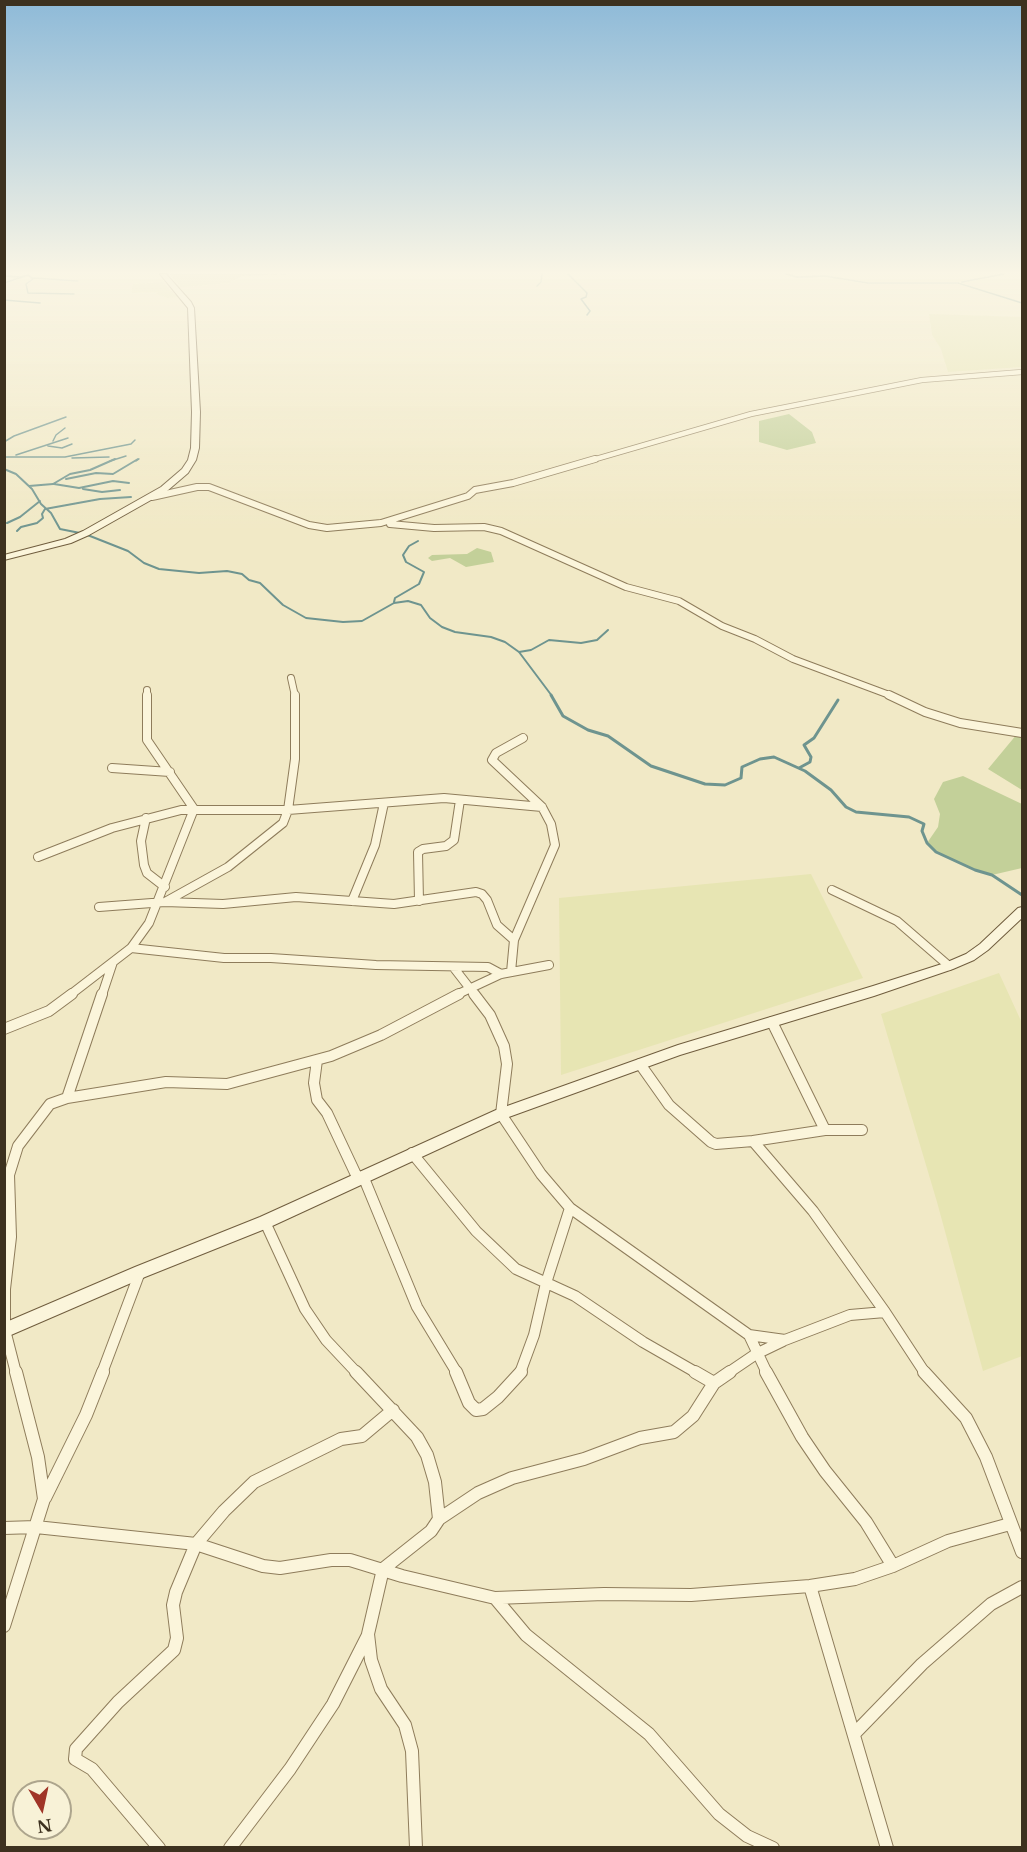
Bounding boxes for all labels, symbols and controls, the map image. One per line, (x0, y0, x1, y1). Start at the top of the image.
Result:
north arrow (12, 1780, 72, 1840)
text: N (36, 1815, 54, 1837)

